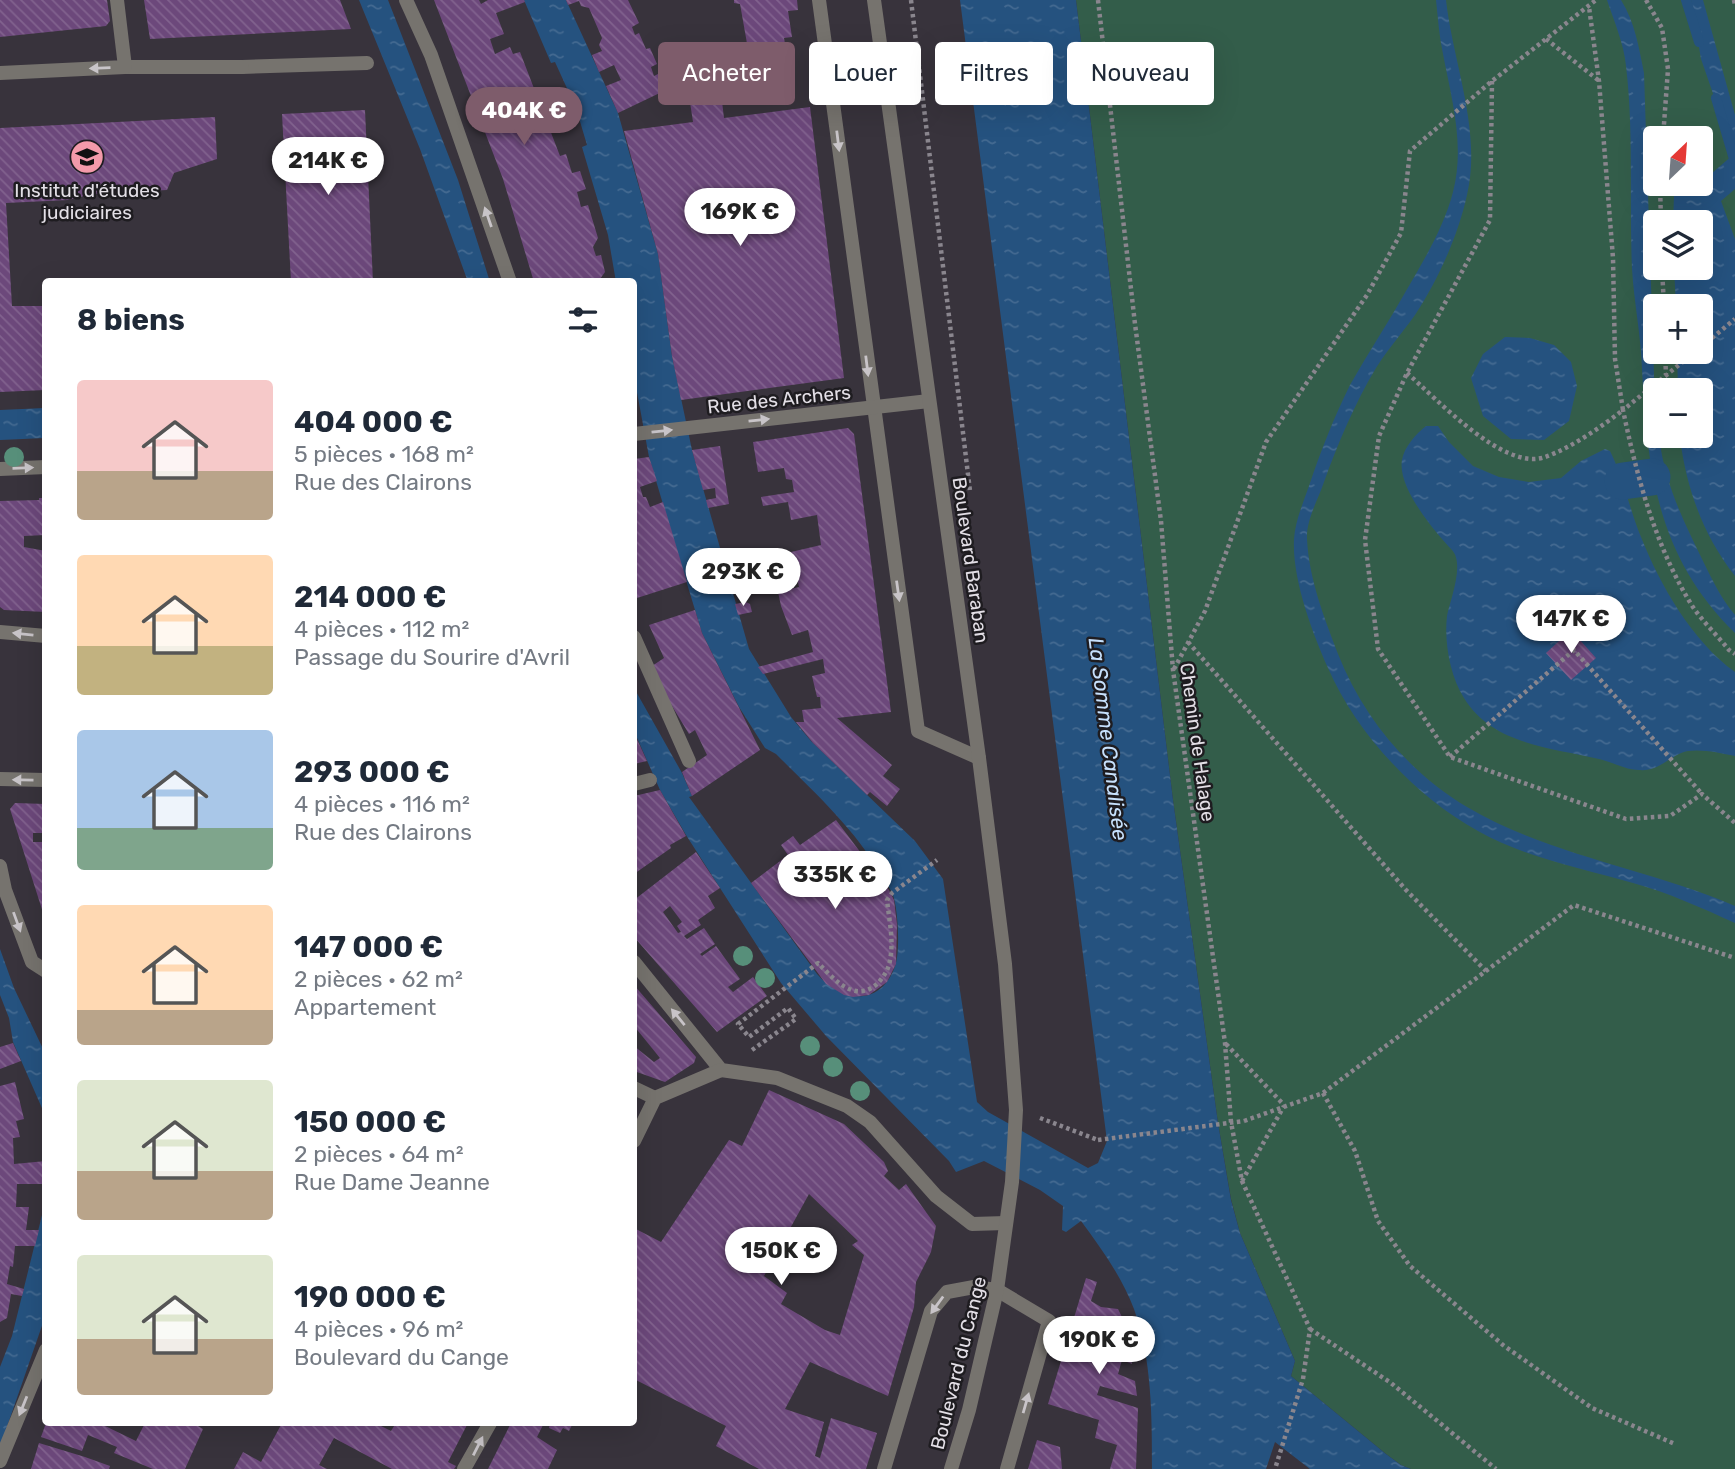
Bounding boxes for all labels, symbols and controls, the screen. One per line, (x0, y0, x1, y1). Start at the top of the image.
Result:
chip: Acheter (658, 42, 795, 105)
chip: Louer (809, 42, 921, 105)
chip: Filtres (935, 42, 1053, 105)
chip: Nouveau (1067, 42, 1214, 105)
one-way arrow (89, 63, 111, 74)
pin: 404K € (467, 88, 581, 147)
text: 404K € (481, 96, 567, 124)
north arrow (1643, 126, 1713, 196)
map controls (1643, 126, 1713, 448)
one-way arrow (832, 130, 843, 152)
school or university icon: Institut d'études judiciaires (68, 138, 106, 176)
pin: 214K € (271, 138, 385, 197)
text: 214K € (288, 146, 368, 174)
place label: Institut d'études judiciaires (14, 179, 160, 224)
pin: 169K € (683, 188, 797, 248)
text: 169K € (700, 197, 780, 225)
one-way arrow (482, 207, 493, 228)
button: layers (1643, 210, 1713, 280)
button: + (1643, 294, 1713, 364)
icon: filters (564, 301, 602, 339)
text: 8 biens (77, 302, 185, 338)
one-way arrow (862, 355, 873, 377)
button: − (1643, 378, 1713, 448)
street label: Rue des Archers (706, 381, 852, 418)
text: 404 000 € (294, 404, 453, 440)
icon: home (133, 408, 217, 492)
one-way arrow (748, 414, 770, 425)
one-way arrow (651, 425, 673, 436)
text: 5 pièces · 168 m² (294, 440, 474, 468)
one-way arrow (12, 463, 34, 474)
text: Rue des Clairons (294, 468, 472, 496)
street label: Boulevard Baraban (947, 475, 994, 645)
pin: 293K € (686, 548, 800, 608)
text: 293K € (702, 557, 784, 585)
text: 214 000 € (294, 579, 446, 615)
one-way arrow (893, 581, 904, 603)
icon: home (133, 583, 217, 667)
pin: 147K € (1514, 596, 1628, 655)
text: 147K € (1532, 604, 1610, 632)
text: 4 pièces · 112 m² (294, 615, 469, 643)
one-way arrow (12, 628, 34, 639)
water label: La Somme Canalisée (1084, 636, 1133, 842)
text: Passage du Sourire d'Avril (294, 643, 570, 671)
street label: Chemin de Halage (1175, 661, 1220, 823)
text: 293 000 € (294, 754, 450, 790)
icon: home (133, 758, 217, 842)
one-way arrow (12, 774, 34, 786)
text: 4 pièces · 116 m² (294, 790, 470, 818)
text: Rue des Clairons (294, 818, 472, 846)
pin: 335K € (778, 852, 892, 911)
text: 335K € (793, 860, 877, 888)
one-way arrow (12, 912, 23, 933)
text: 147 000 € (294, 929, 443, 965)
icon: home (133, 933, 217, 1017)
text: 2 pièces · 62 m² (294, 965, 463, 993)
text: Appartement (294, 993, 436, 1021)
one-way arrow (671, 1009, 686, 1027)
text: 150 000 € (294, 1104, 446, 1140)
icon: home (133, 1108, 217, 1192)
text: 2 pièces · 64 m² (294, 1140, 464, 1168)
text: Rue Dame Jeanne (294, 1168, 490, 1196)
pin: 150K € (724, 1228, 838, 1287)
text: 150K € (741, 1236, 821, 1264)
street label: Boulevard du Cange (926, 1274, 991, 1452)
text: 190 000 € (294, 1279, 446, 1315)
icon: home (133, 1283, 217, 1367)
one-way arrow (930, 1296, 944, 1315)
text: 4 pièces · 96 m² (294, 1315, 463, 1343)
pin: 190K € (1042, 1316, 1156, 1376)
text: 190K € (1059, 1325, 1139, 1353)
text: Boulevard du Cange (294, 1343, 509, 1371)
one-way arrow (1021, 1393, 1031, 1414)
one-way arrow (17, 1395, 28, 1416)
one-way arrow (472, 1436, 483, 1456)

